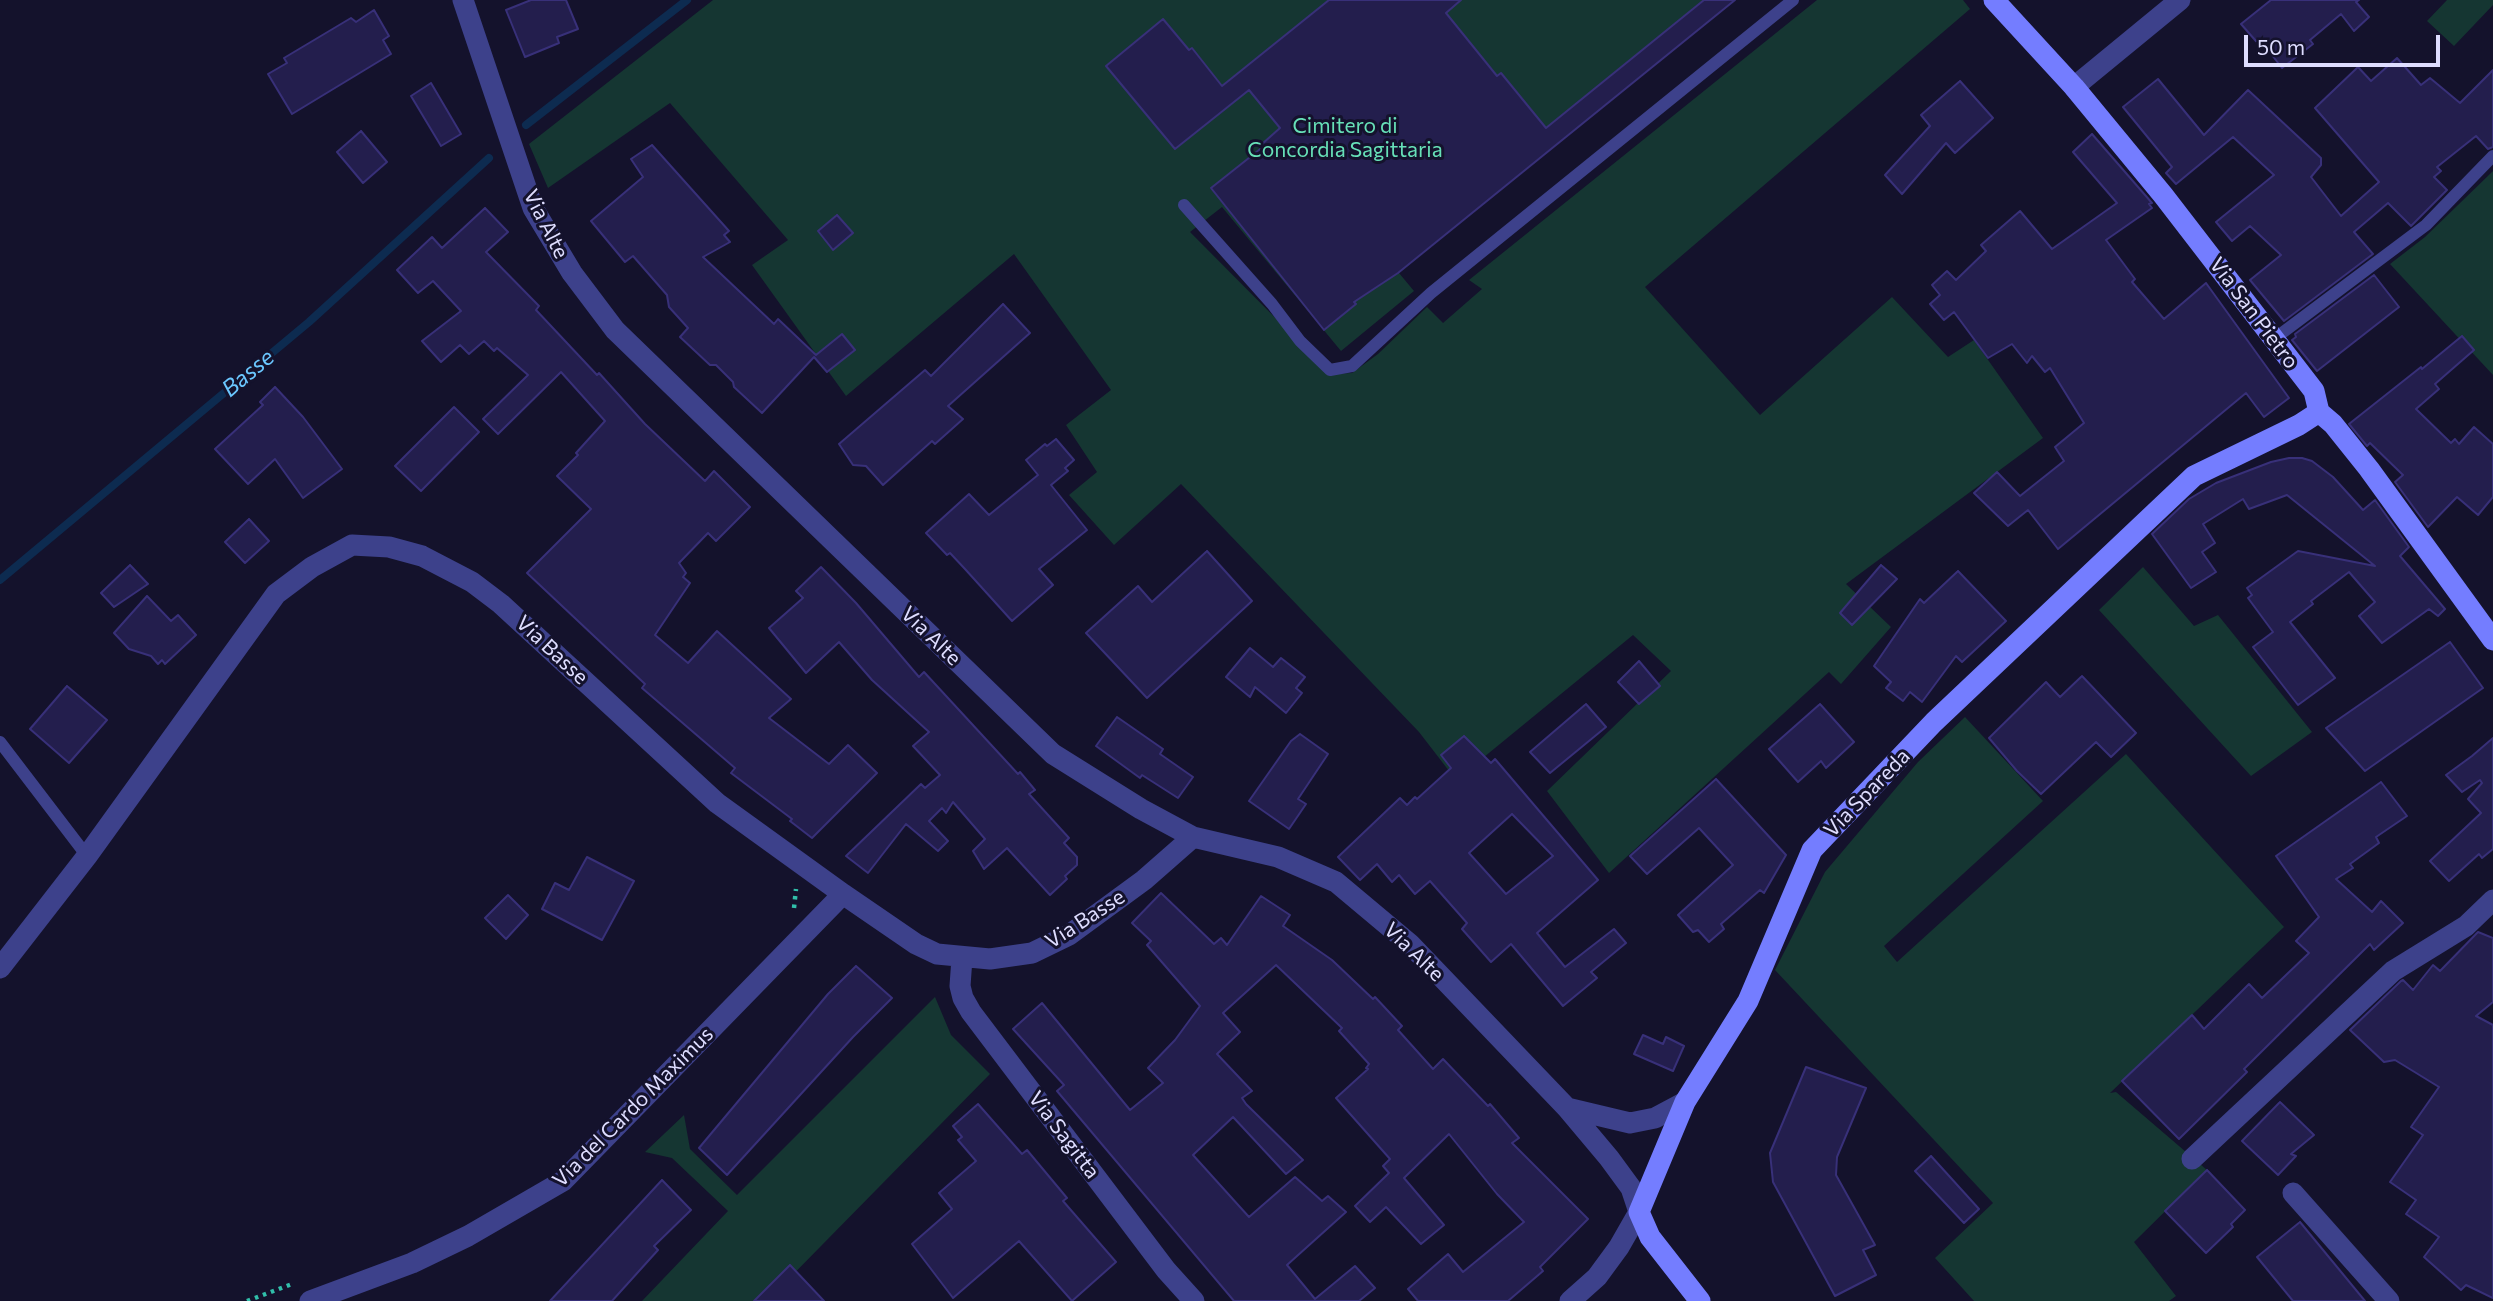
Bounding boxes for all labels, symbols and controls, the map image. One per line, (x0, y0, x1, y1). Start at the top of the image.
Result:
scale bar (2248, 21, 2444, 65)
text: 50 m (2257, 34, 2305, 59)
park label: Cimitero di Concordia Sagittaria (1247, 113, 1443, 163)
street label: Via Alte (518, 185, 574, 263)
street label: Via San Pietro (2204, 252, 2304, 374)
water label: Basse (216, 343, 280, 403)
street label: Via Alte (896, 601, 966, 671)
street label: Via Basse (511, 610, 593, 690)
street label: Via Spareda (1819, 744, 1915, 842)
street label: Via Basse (1041, 884, 1129, 954)
street label: Via Alte (1379, 917, 1449, 987)
street label: Via del Cardo Maximus (548, 1022, 718, 1192)
street label: Via Sagitta (1023, 1086, 1105, 1184)

